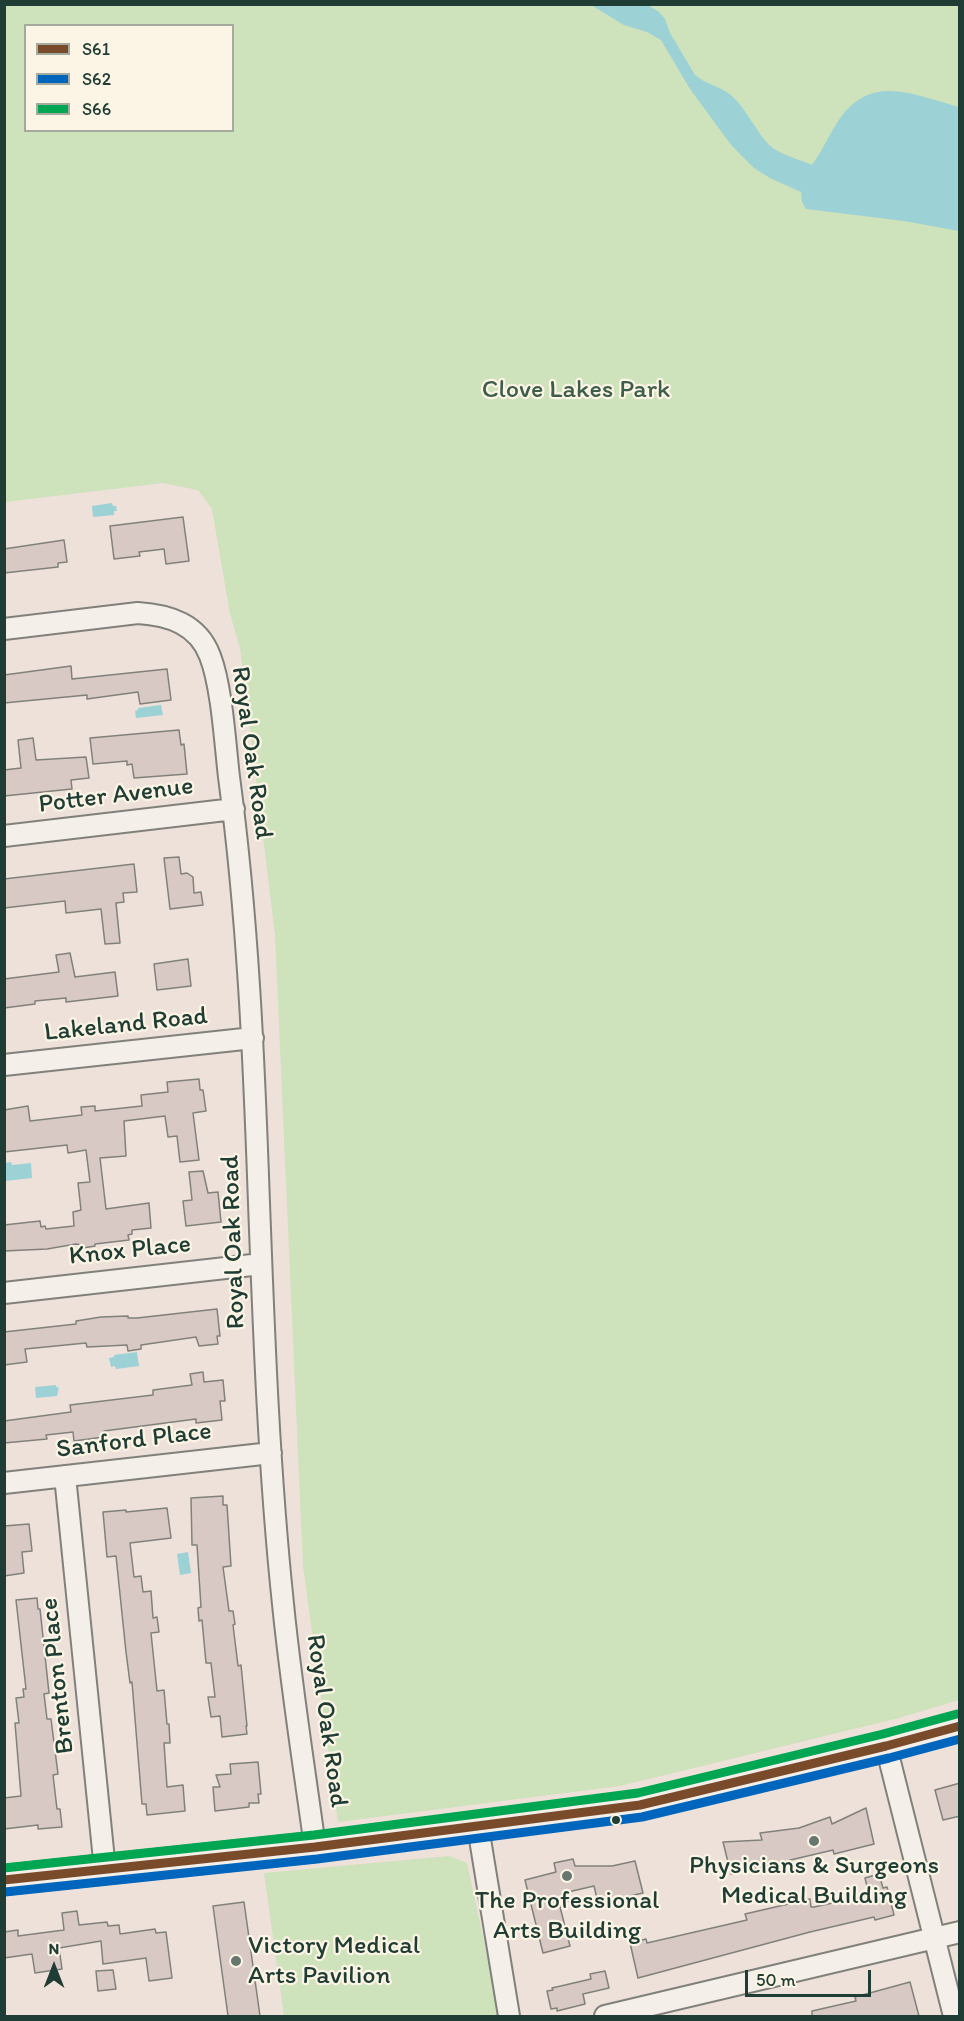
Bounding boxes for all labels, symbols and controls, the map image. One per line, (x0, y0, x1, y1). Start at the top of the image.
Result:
legend (24, 24, 234, 132)
text: S61 (82, 38, 110, 60)
text: S62 (82, 68, 111, 90)
text: S66 (82, 98, 111, 120)
park label: Clove Lakes Park (482, 374, 670, 406)
street label: Royal Oak Road (223, 664, 279, 842)
street label: Potter Avenue (37, 771, 195, 821)
street label: Lakeland Road (43, 1001, 209, 1049)
street label: Royal Oak Road (215, 1154, 253, 1330)
street label: Knox Place (68, 1229, 192, 1273)
street label: Sanford Place (55, 1416, 213, 1466)
street label: Brenton Place (34, 1596, 82, 1756)
street label: Royal Oak Road (298, 1632, 354, 1810)
unlabelled marker (610, 1814, 622, 1826)
marker: Physicians & Surgeons Medical Building (807, 1834, 821, 1848)
place label: Physicians & Surgeons Medical Building (689, 1850, 939, 1912)
marker: The Professional Arts Building (560, 1869, 574, 1883)
place label: The Professional Arts Building (475, 1885, 659, 1946)
place label: Victory Medical Arts Pavilion (248, 1930, 420, 1991)
north arrow (24, 1937, 84, 1997)
text: N (49, 1939, 59, 1958)
marker: Victory Medical Arts Pavilion (229, 1954, 243, 1968)
scale bar (748, 1958, 874, 1996)
text: 50 m (756, 1969, 796, 1991)

